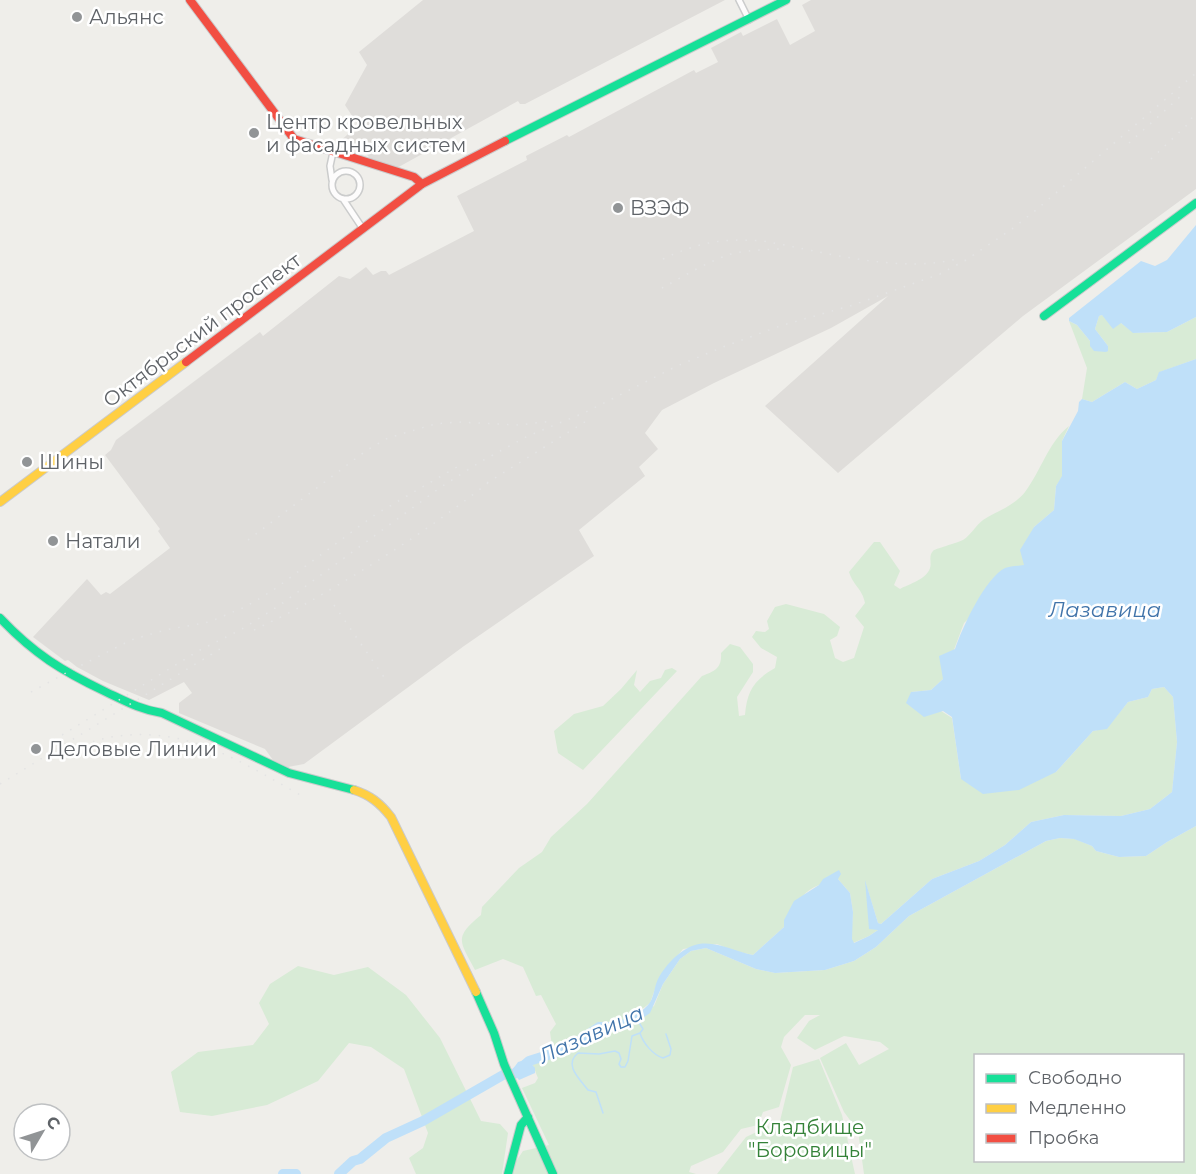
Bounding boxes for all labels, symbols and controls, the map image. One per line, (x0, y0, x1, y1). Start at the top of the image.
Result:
place label: Альянс (89, 5, 164, 29)
marker: Альянс (70, 10, 84, 24)
place label: Центр кровельных и фасадных систем (266, 110, 466, 157)
marker: Центр кровельных и фасадных систем (247, 126, 261, 140)
place label: ВЗЭФ (630, 196, 689, 220)
marker: ВЗЭФ (611, 201, 625, 215)
street label: Октябрьский проспект (98, 247, 306, 412)
place label: Шины (39, 450, 104, 474)
marker: Шины (20, 455, 34, 469)
place label: Натали (65, 529, 141, 553)
marker: Натали (46, 534, 60, 548)
water label: Лазавица (1048, 597, 1161, 622)
place label: Деловые Линии (48, 737, 217, 761)
marker: Деловые Линии (29, 742, 43, 756)
water label: Лазавица (534, 1000, 647, 1069)
legend (974, 1054, 1184, 1162)
text: Свободно (1028, 1067, 1122, 1089)
text: Медленно (1028, 1097, 1126, 1119)
north arrow (12, 1102, 72, 1162)
text: С (42, 1112, 65, 1134)
park label: Кладбище "Боровицы" (748, 1115, 872, 1162)
text: Пробка (1028, 1127, 1099, 1149)

